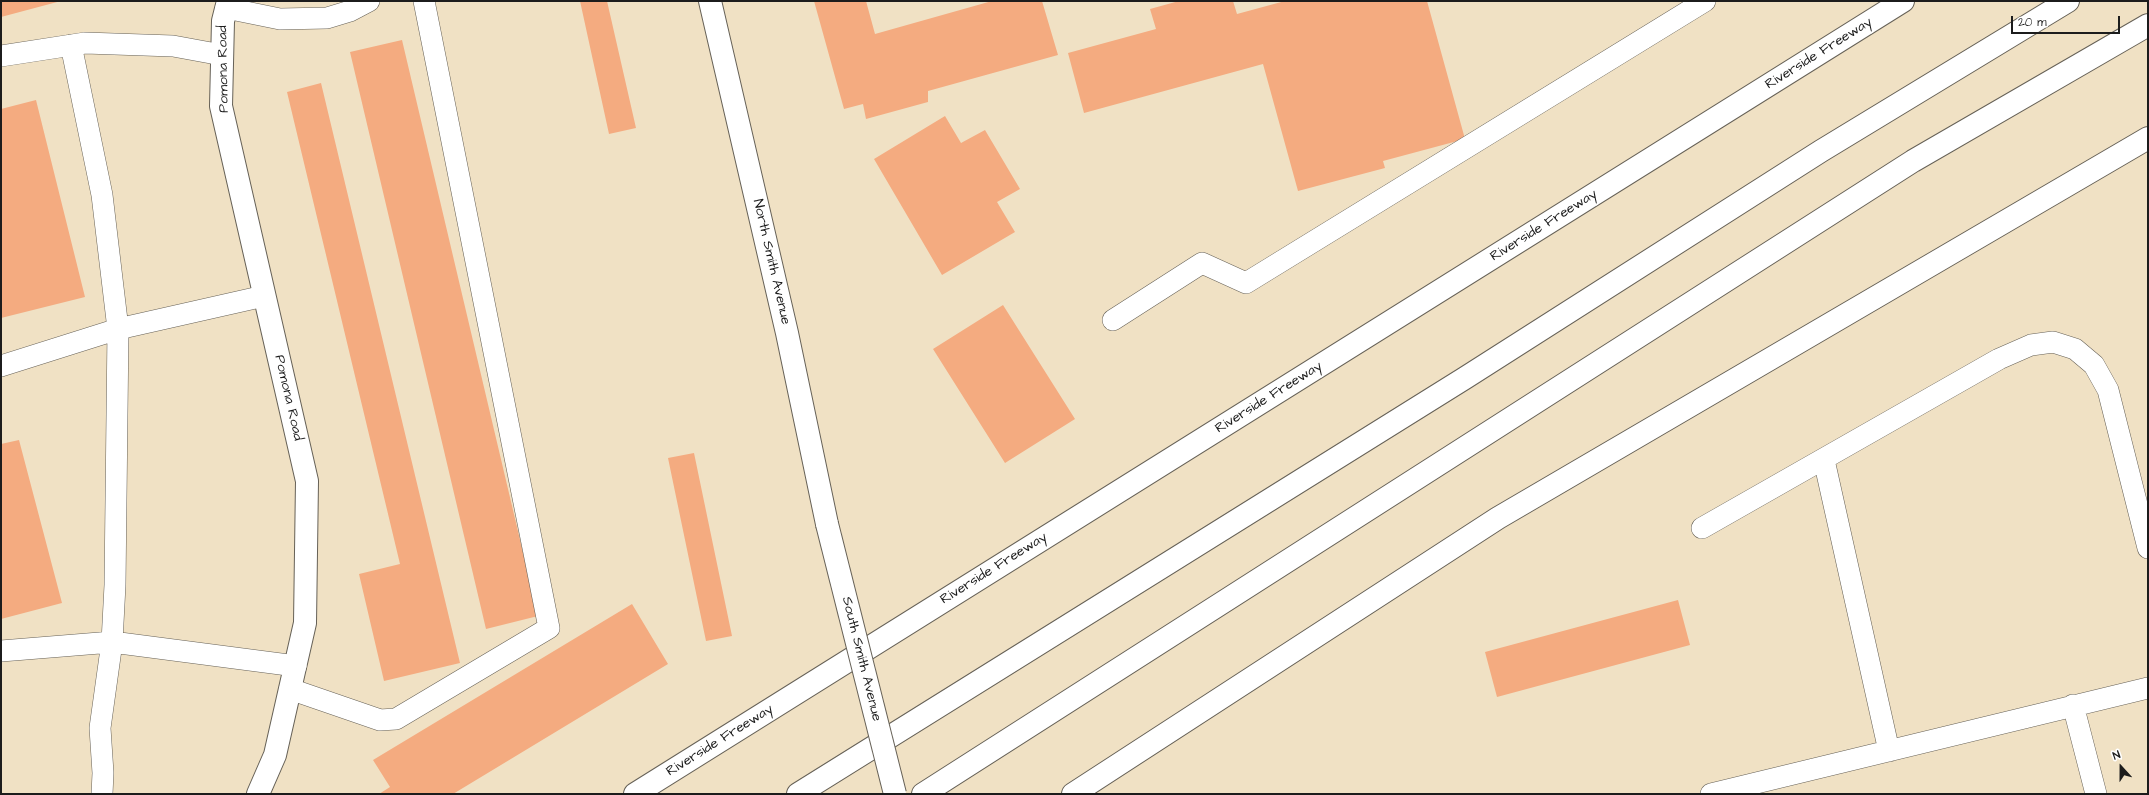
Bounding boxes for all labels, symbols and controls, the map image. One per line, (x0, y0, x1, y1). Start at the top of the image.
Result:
scale bar (2013, 8, 2122, 34)
street label: Riverside Freeway (1762, 14, 1876, 94)
text: 20 m (2018, 14, 2047, 31)
street label: Pomona Road (215, 25, 233, 113)
street label: Riverside Freeway (1487, 186, 1601, 266)
street label: North Smith Avenue (748, 198, 794, 326)
street label: Pomona Road (270, 354, 306, 442)
street label: Riverside Freeway (1212, 358, 1326, 438)
street label: Riverside Freeway (937, 529, 1051, 609)
street label: South Smith Avenue (837, 595, 885, 723)
street label: Riverside Freeway (663, 701, 777, 781)
north arrow (2101, 747, 2141, 787)
text: N (2111, 747, 2122, 764)

